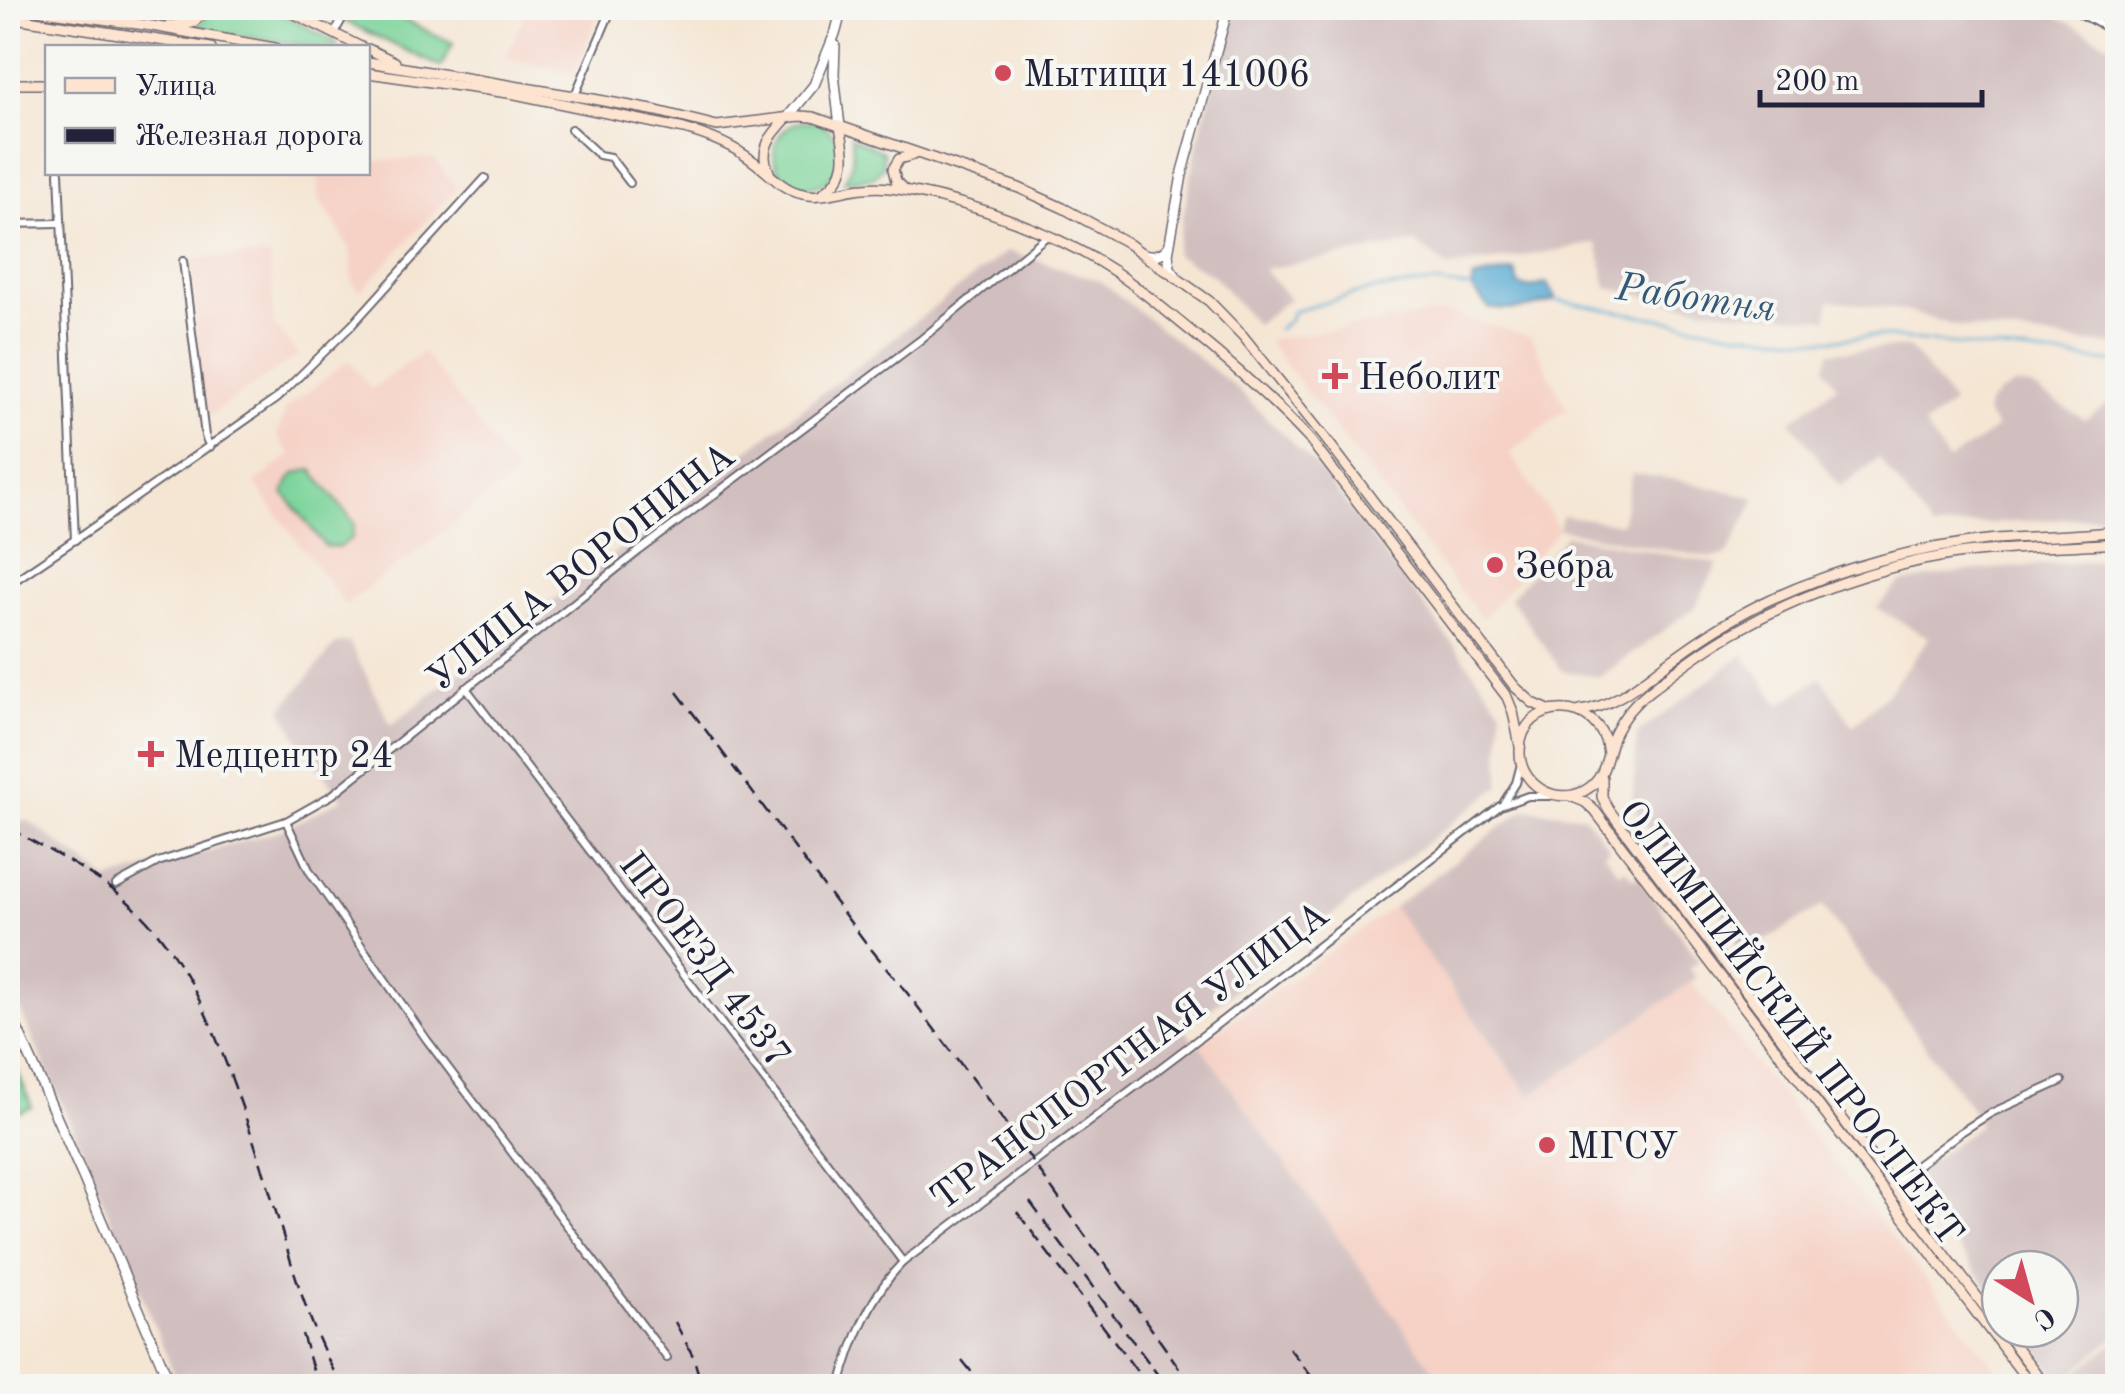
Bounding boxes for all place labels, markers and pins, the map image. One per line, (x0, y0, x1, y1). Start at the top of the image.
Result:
place label: Мытищи 141006 (1023, 57, 1311, 95)
marker: Мытищи 141006 (992, 62, 1014, 84)
place label: Неболит (1358, 360, 1501, 398)
marker: Неболит (1322, 363, 1348, 389)
place label: Зебра (1515, 549, 1614, 587)
marker: Зебра (1484, 554, 1506, 576)
place label: Медцентр 24 (174, 738, 393, 776)
marker: Медцентр 24 (138, 741, 164, 767)
place label: МГСУ (1567, 1129, 1678, 1167)
marker: МГСУ (1536, 1134, 1558, 1156)

